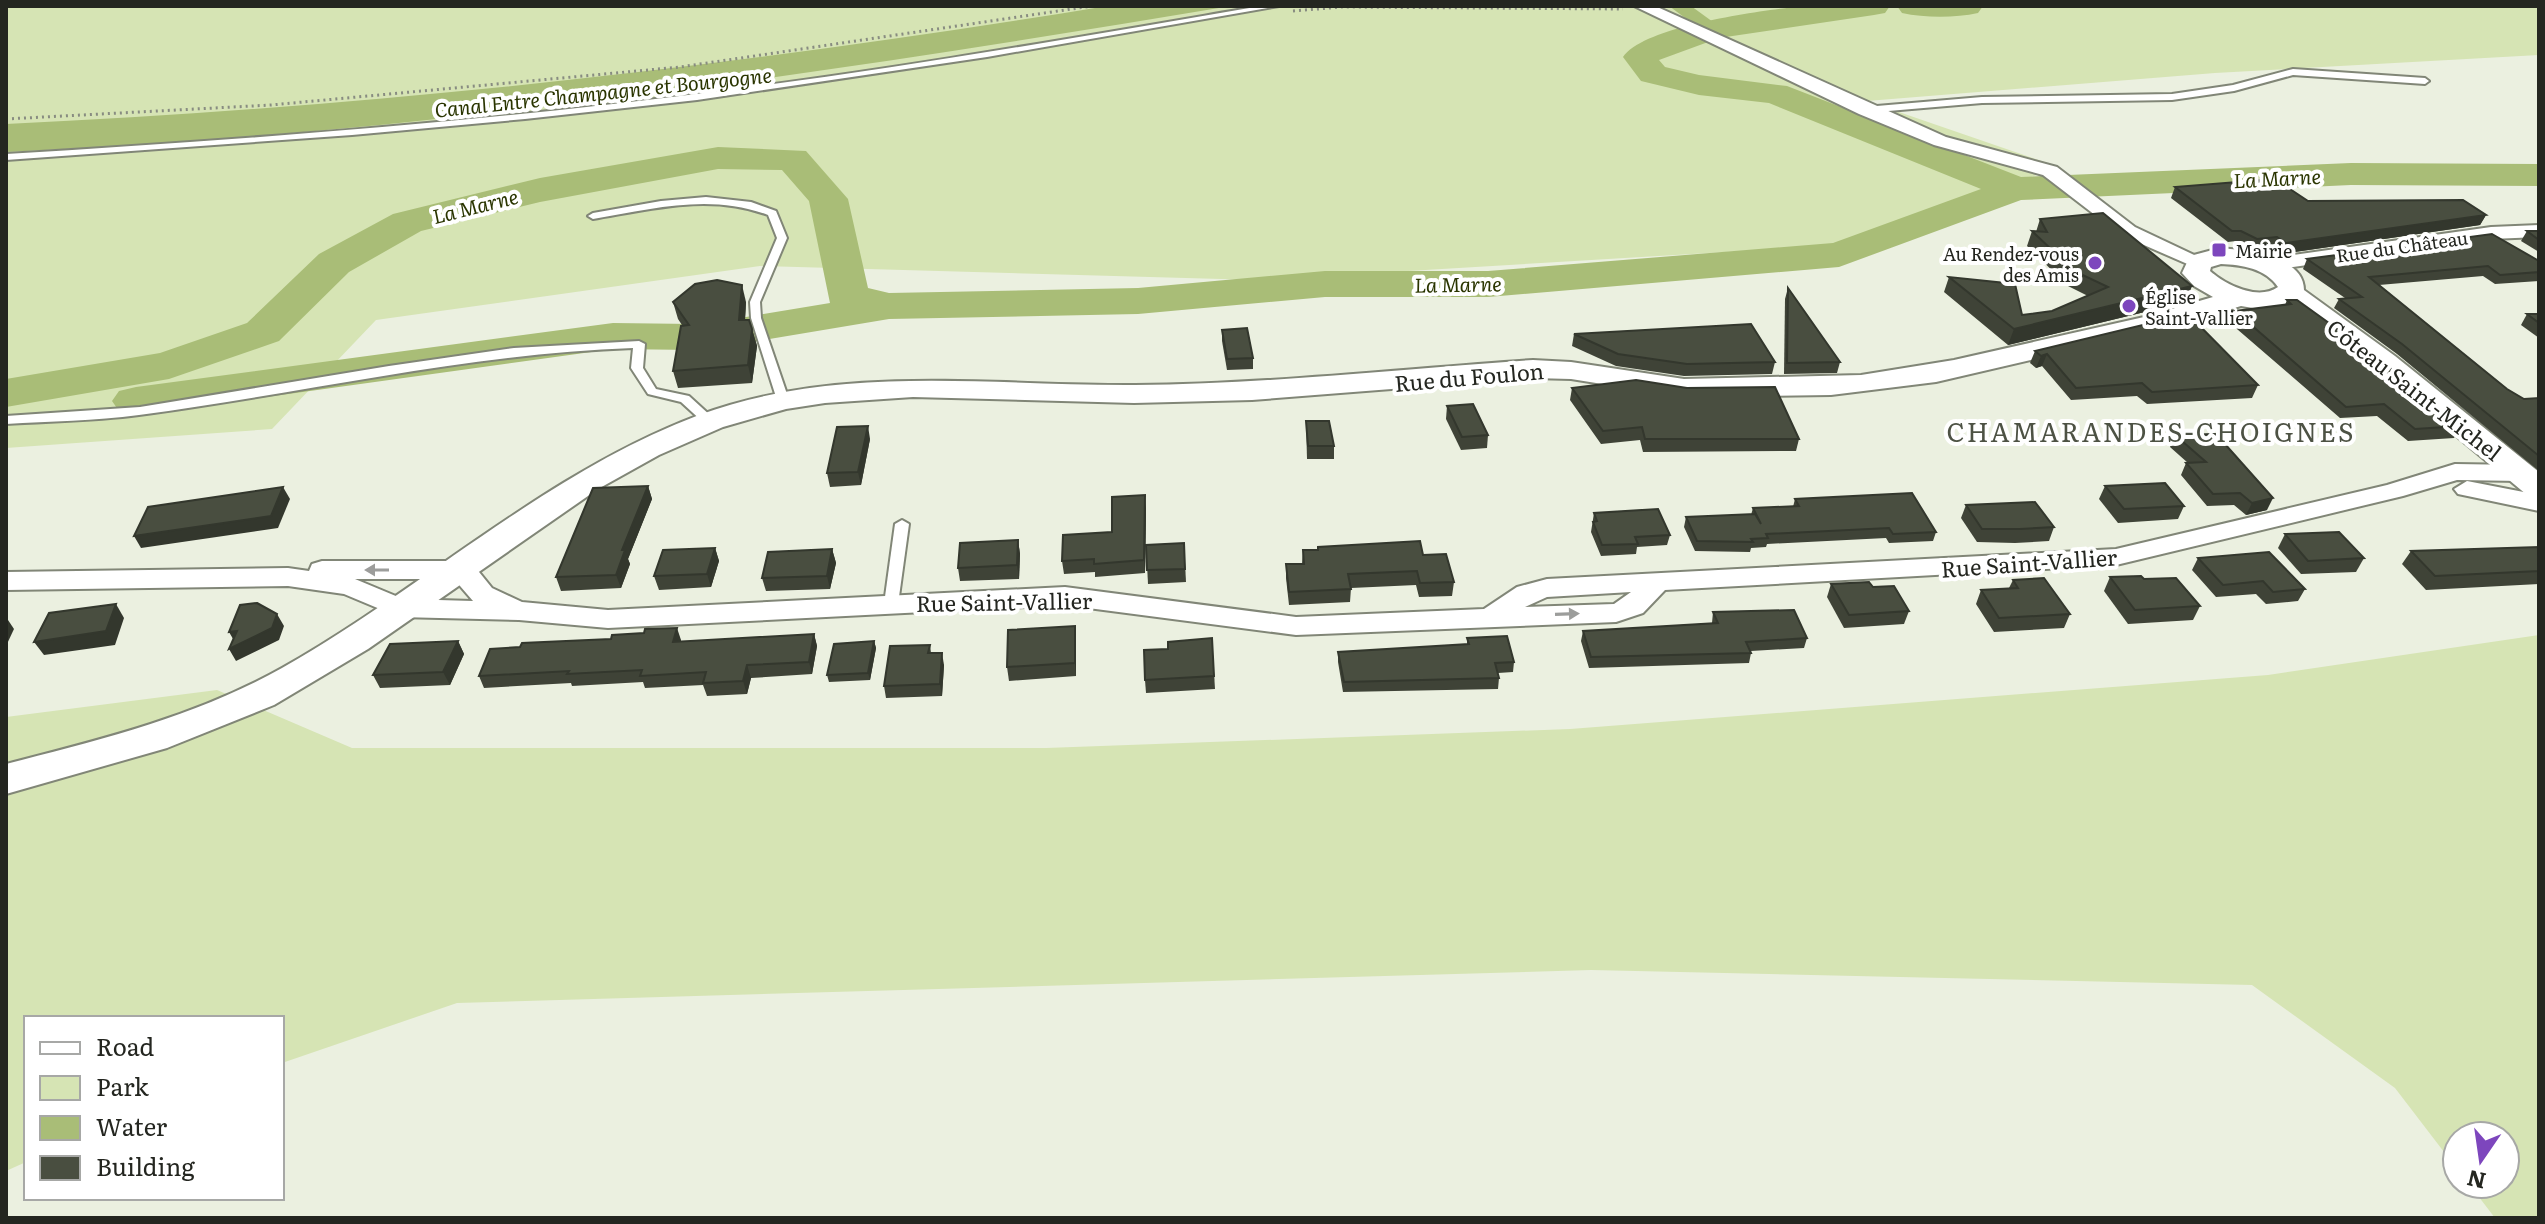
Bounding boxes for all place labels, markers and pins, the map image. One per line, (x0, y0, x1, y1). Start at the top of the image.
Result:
place label: Mairie (2235, 237, 2292, 264)
place label: Au Rendez-vous des Amis (1943, 240, 2079, 288)
marker: Mairie (2210, 241, 2228, 259)
marker: Au Rendez-vous des Amis (2086, 254, 2104, 272)
place label: Église Saint-Vallier (2145, 283, 2253, 331)
marker: Église Saint-Vallier (2120, 297, 2138, 315)

